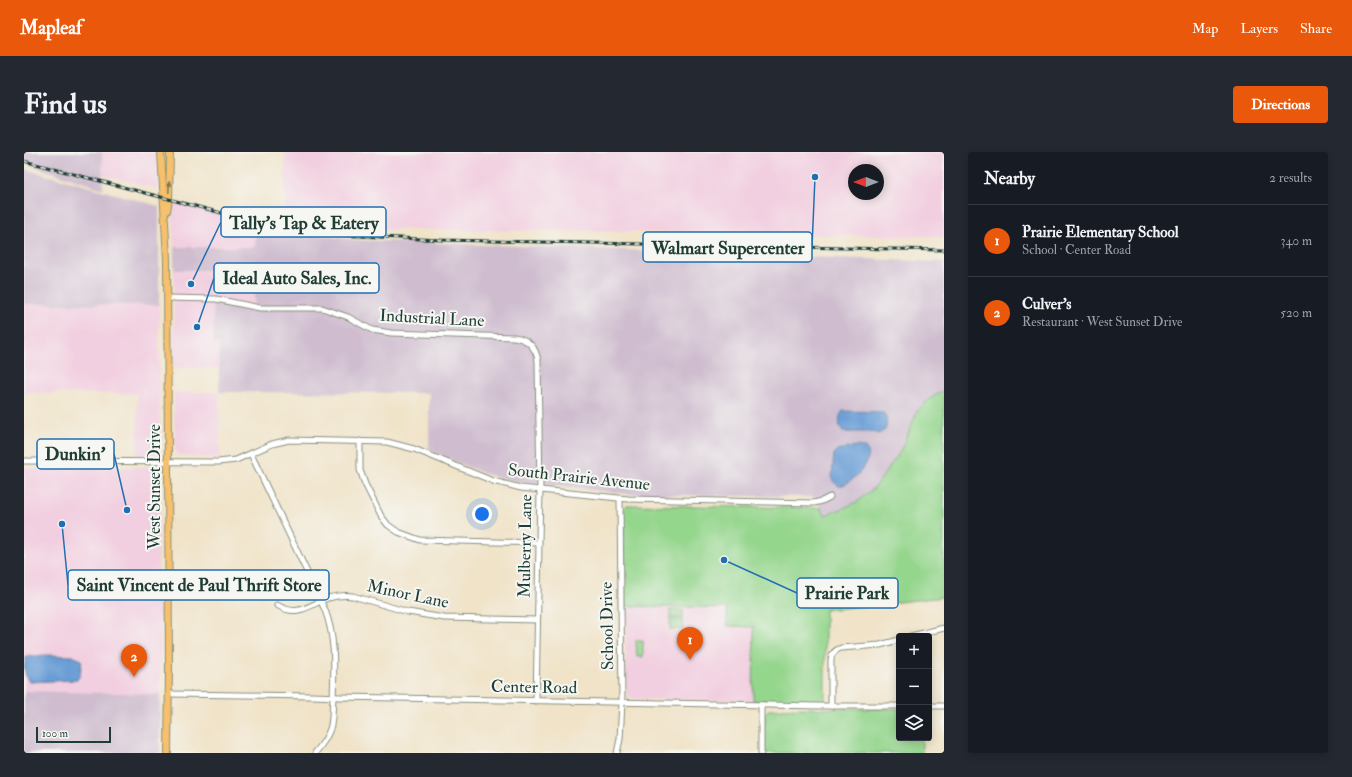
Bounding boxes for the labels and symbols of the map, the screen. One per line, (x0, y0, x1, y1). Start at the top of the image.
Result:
north arrow (848, 164, 884, 200)
one-way arrow (166, 180, 172, 193)
callout: Tally's Tap & Eatery (221, 207, 386, 237)
text: Tally's Tap & Eatery (228, 212, 380, 235)
callout: Walmart Supercenter (643, 232, 812, 262)
text: Walmart Supercenter (651, 237, 805, 260)
callout: Ideal Auto Sales, Inc. (214, 263, 379, 293)
text: Ideal Auto Sales, Inc. (222, 267, 372, 290)
street label: Industrial Lane (379, 305, 485, 331)
street label: West Sunset Drive (144, 424, 165, 551)
callout: Dunkin' (37, 439, 114, 469)
text: Dunkin' (45, 443, 106, 466)
street label: South Prairie Avenue (507, 459, 651, 495)
street label: Mulberry Lane (514, 494, 537, 598)
your location (472, 504, 492, 524)
callout: Saint Vincent de Paul Thrift Store (68, 570, 329, 600)
text: Saint Vincent de Paul Thrift Store (76, 574, 322, 597)
street label: Minor Lane (365, 575, 451, 613)
callout: Prairie Park (797, 578, 898, 608)
street label: School Drive (596, 582, 618, 670)
text: Prairie Park (805, 582, 890, 605)
pin: 1 (677, 627, 703, 660)
pin: 2 (121, 644, 147, 677)
street label: Center Road (491, 676, 578, 698)
scale bar (36, 725, 111, 744)

